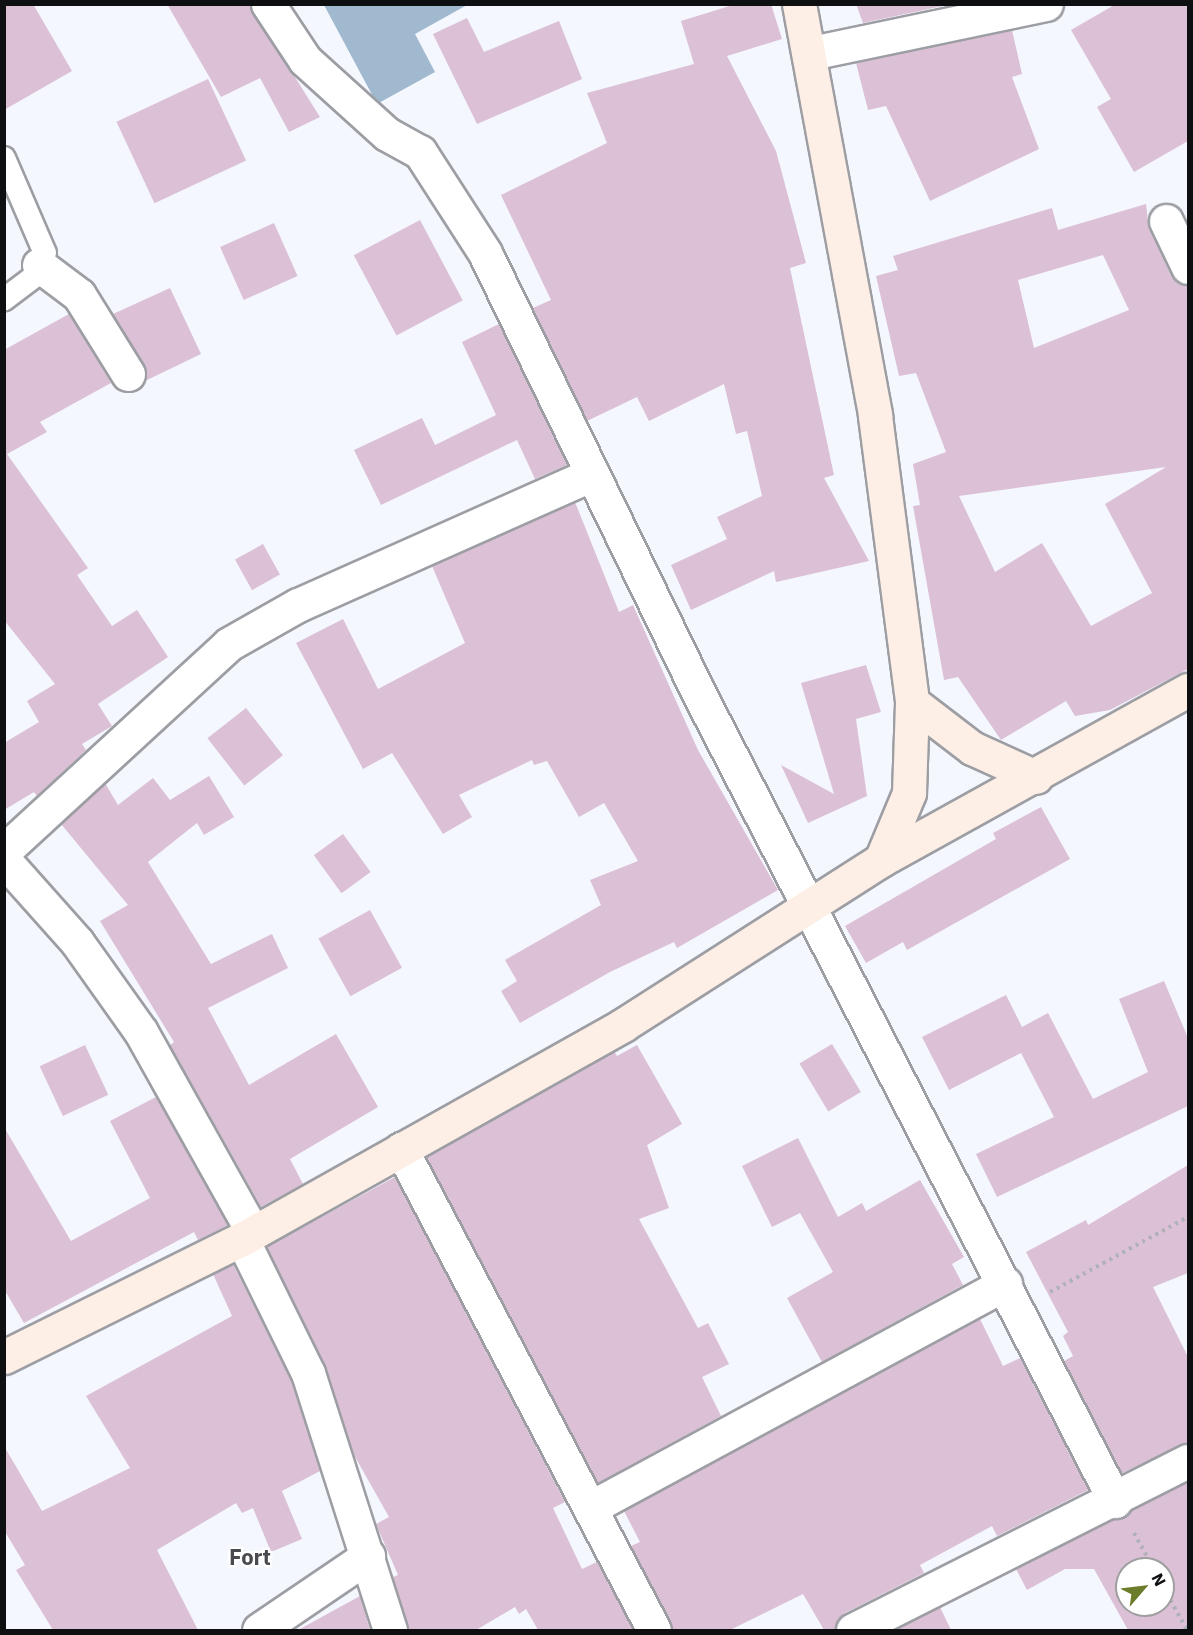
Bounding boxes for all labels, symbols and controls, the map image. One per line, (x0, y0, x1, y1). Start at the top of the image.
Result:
district label: Fort (229, 1544, 271, 1570)
north arrow (1115, 1557, 1175, 1617)
text: N (1148, 1570, 1171, 1589)

